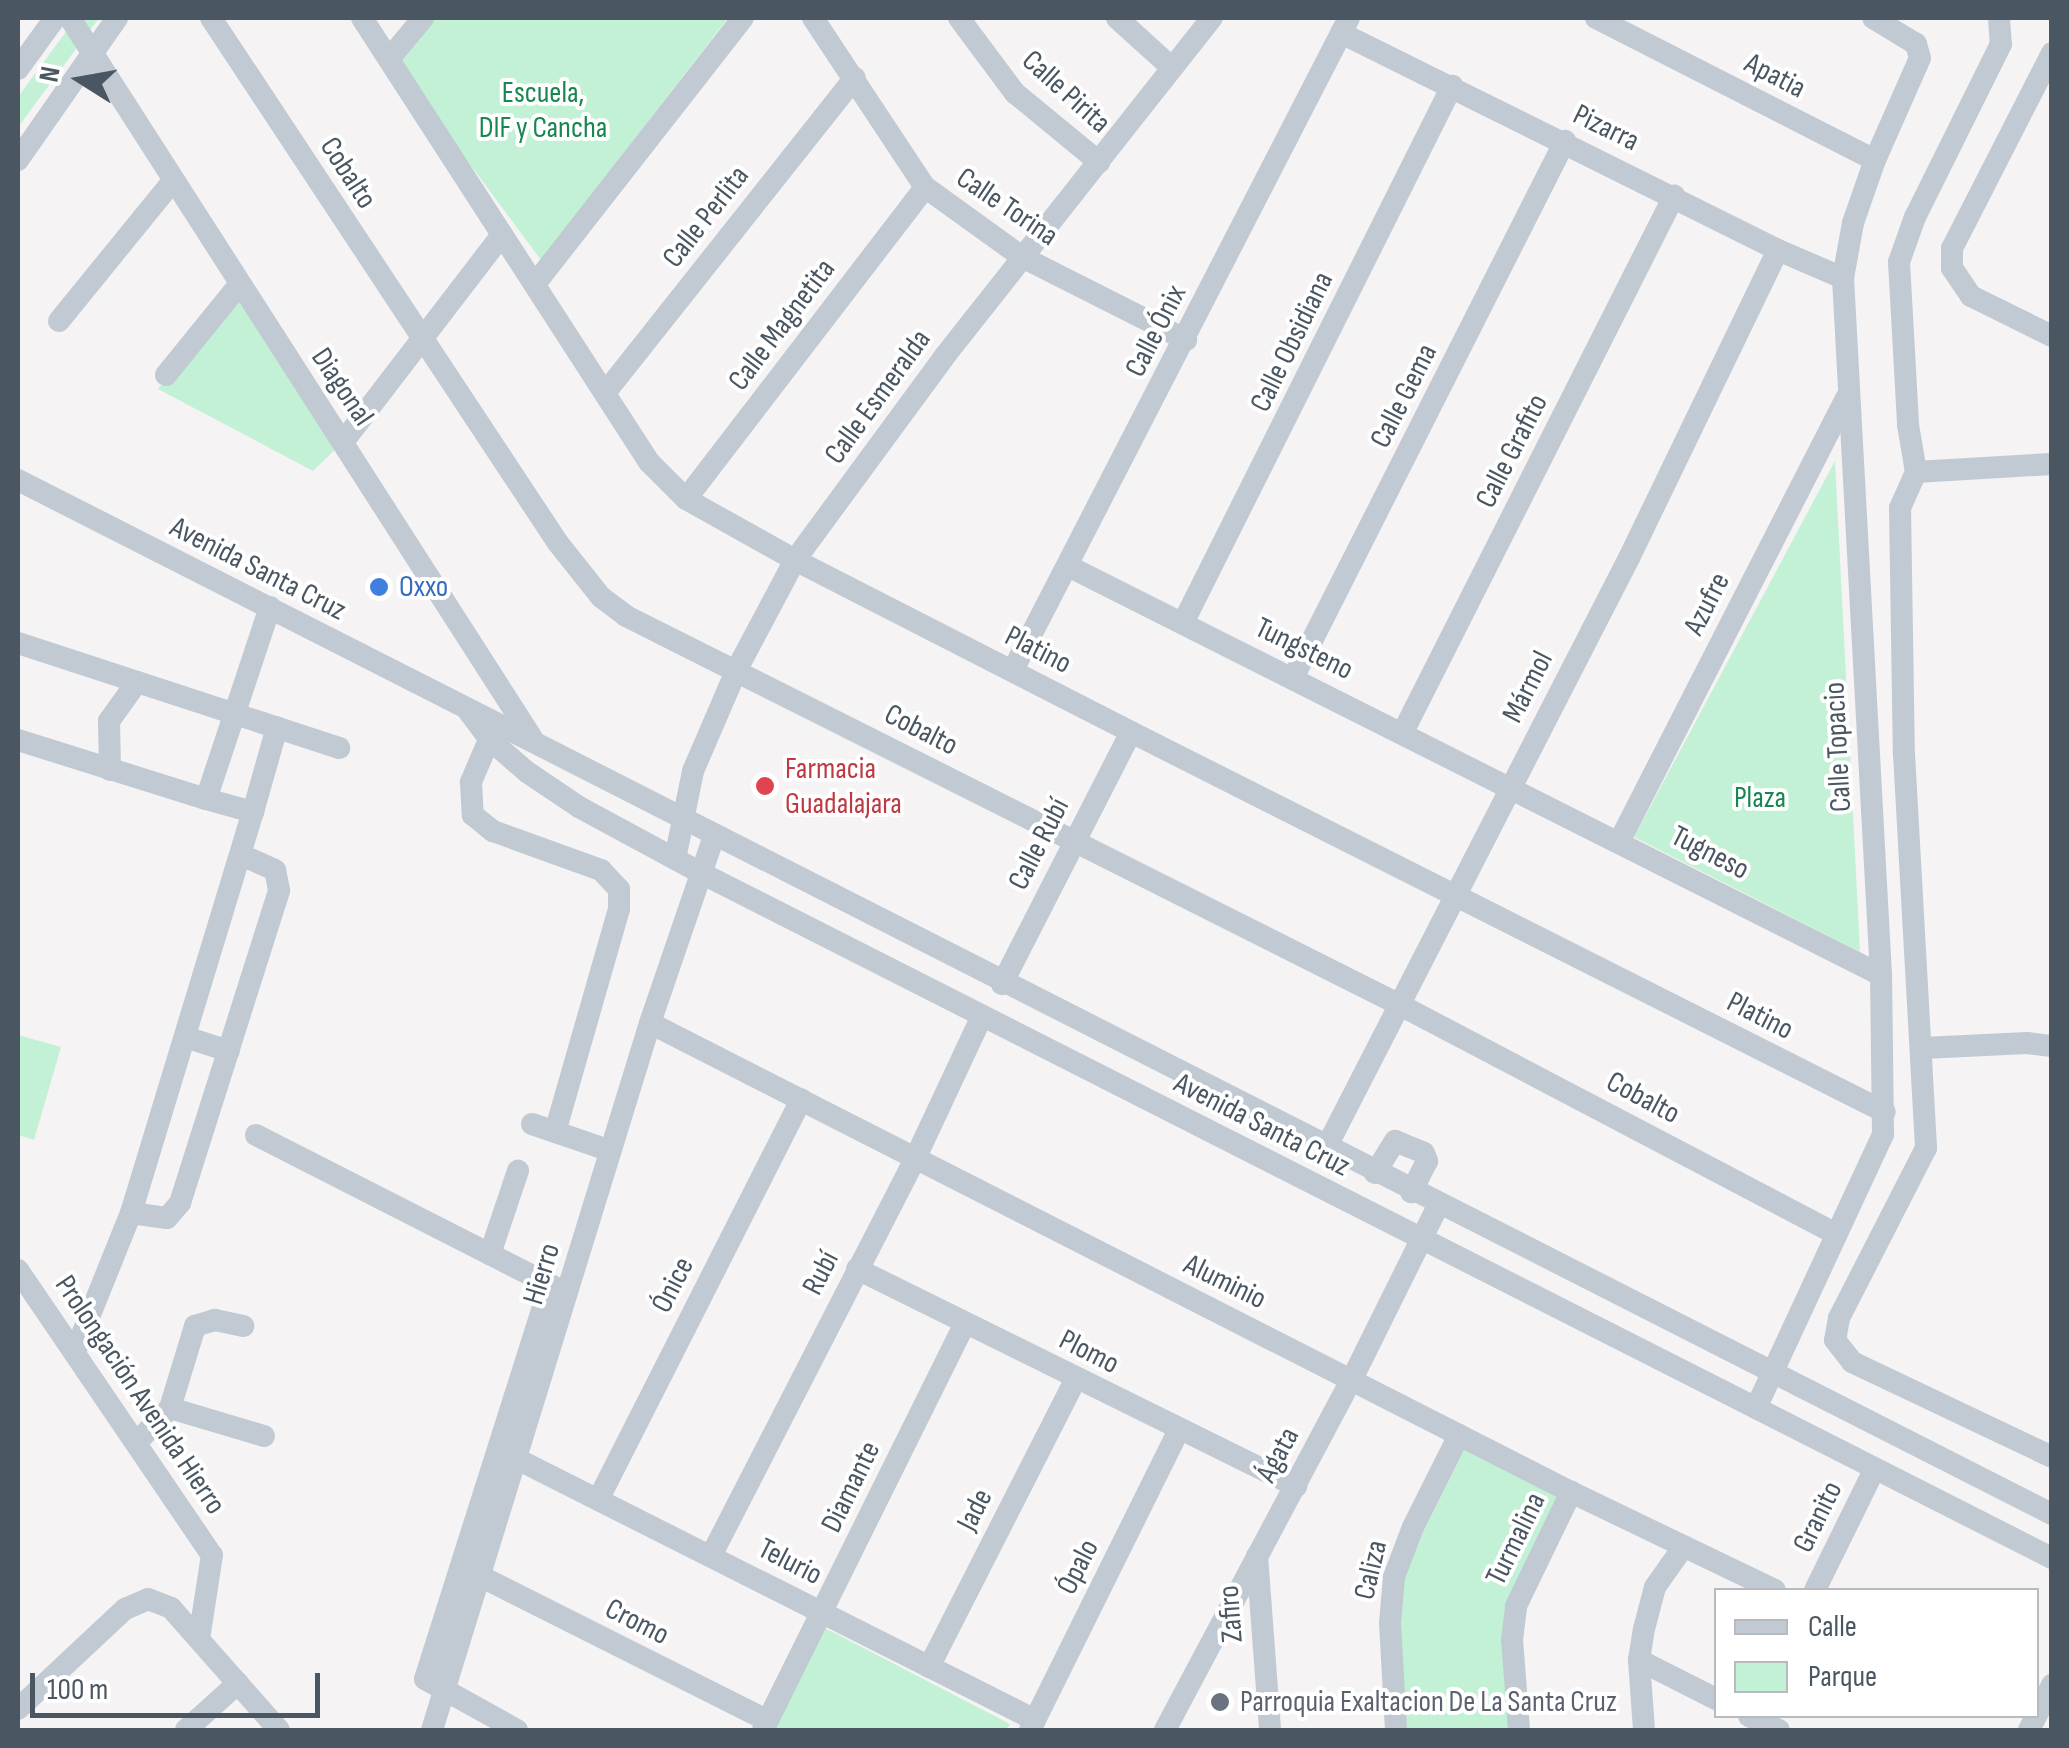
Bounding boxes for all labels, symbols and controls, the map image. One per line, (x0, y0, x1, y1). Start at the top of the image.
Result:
north arrow (30, 30, 130, 130)
street label: Calle Pirita (1014, 43, 1118, 141)
street label: Apatia (1738, 46, 1812, 106)
text: N (32, 64, 68, 85)
park label: Escuela, DIF y Cancha (479, 75, 607, 146)
street label: Pizarra (1567, 97, 1645, 159)
street label: Cobalto (312, 131, 384, 215)
street label: Calle Perlita (655, 159, 757, 275)
street label: Calle Torina (949, 160, 1065, 254)
street label: Calle Magnetita (721, 252, 843, 398)
street label: Calle Obsidiana (1243, 266, 1341, 418)
street label: Calle Ónix (1118, 279, 1194, 383)
street label: Calle Esmeralda (817, 323, 939, 471)
street label: Calle Gema (1363, 338, 1445, 454)
street label: Diagonal (303, 341, 381, 433)
street label: Calle Grafito (1468, 388, 1556, 514)
street label: Avenida Santa Cruz (164, 509, 352, 629)
street label: Azufre (1676, 567, 1738, 641)
place label: Oxxo (399, 569, 448, 605)
marker: Oxxo (368, 576, 390, 598)
street label: Tungsteno (1249, 610, 1359, 688)
street label: Platino (999, 618, 1077, 682)
street label: Mármol (1495, 645, 1561, 729)
street label: Calle Topacio (1817, 681, 1859, 813)
street label: Cobalto (878, 696, 964, 764)
place label: Farmacia Guadalajara (785, 751, 902, 822)
marker: Farmacia Guadalajara (754, 775, 776, 797)
park label: Plaza (1734, 780, 1786, 816)
street label: Calle Rubí (1001, 792, 1077, 896)
street label: Tugneso (1665, 818, 1755, 888)
street label: Platino (1721, 984, 1799, 1048)
street label: Cobalto (1600, 1064, 1686, 1132)
street label: Avenida Santa Cruz (1168, 1065, 1356, 1185)
street label: Hierro (516, 1239, 568, 1309)
street label: Rubí (795, 1245, 847, 1301)
street label: Aluminio (1178, 1247, 1272, 1317)
street label: Ónice (644, 1251, 702, 1319)
street label: Prolongación Avenida Hierro (47, 1269, 233, 1521)
street label: Plomo (1053, 1322, 1125, 1382)
street label: Ágata (1249, 1421, 1307, 1489)
street label: Diamante (814, 1436, 888, 1538)
street label: Granito (1785, 1476, 1851, 1558)
street label: Jade (949, 1483, 1001, 1537)
street label: Turmalina (1478, 1487, 1554, 1591)
street label: Telurio (752, 1531, 828, 1593)
street label: Ópalo (1049, 1534, 1107, 1600)
street label: Caliza (1347, 1537, 1395, 1603)
street label: Zafiro (1211, 1584, 1251, 1644)
legend (1714, 1588, 2039, 1718)
street label: Cromo (599, 1591, 675, 1653)
text: Calle (1808, 1609, 1857, 1645)
scale bar (35, 1653, 325, 1715)
text: Parque (1808, 1659, 1877, 1695)
text: 100 m (47, 1672, 108, 1708)
place label: Parroquia Exaltacion De La Santa Cruz (1240, 1684, 1617, 1720)
marker: Parroquia Exaltacion De La Santa Cruz (1209, 1691, 1231, 1713)

